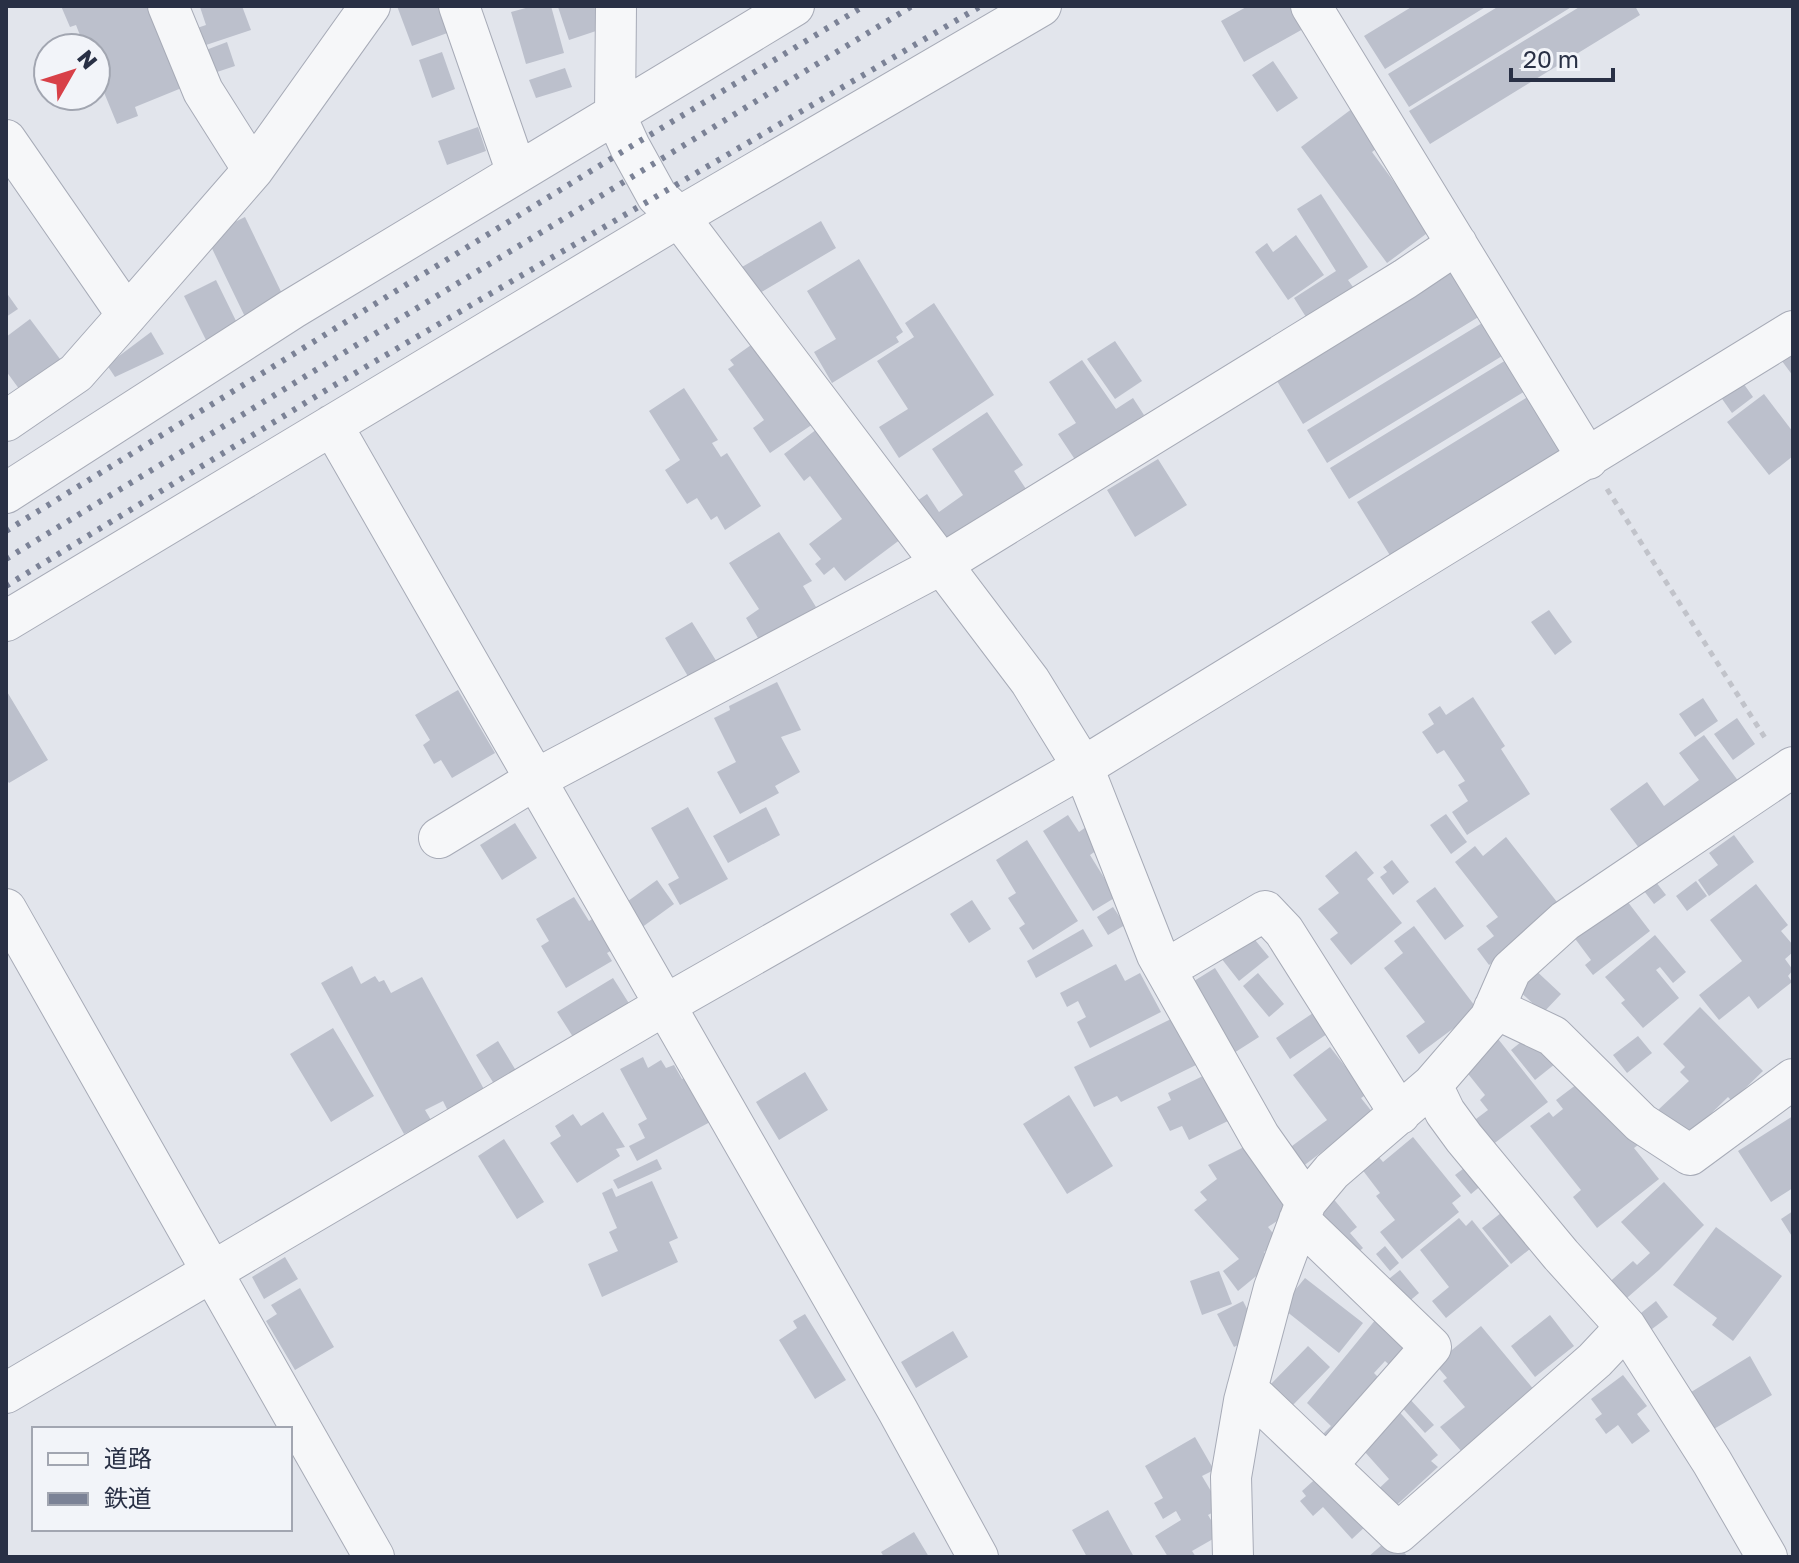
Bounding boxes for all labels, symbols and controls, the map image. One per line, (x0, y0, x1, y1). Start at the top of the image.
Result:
north arrow (32, 32, 112, 112)
scale bar (1511, 32, 1613, 82)
text: N (72, 44, 104, 74)
text: 20 m (1523, 44, 1579, 73)
legend (32, 1427, 292, 1531)
text: 道路 (104, 1443, 152, 1472)
text: 鉄道 (104, 1483, 152, 1512)

